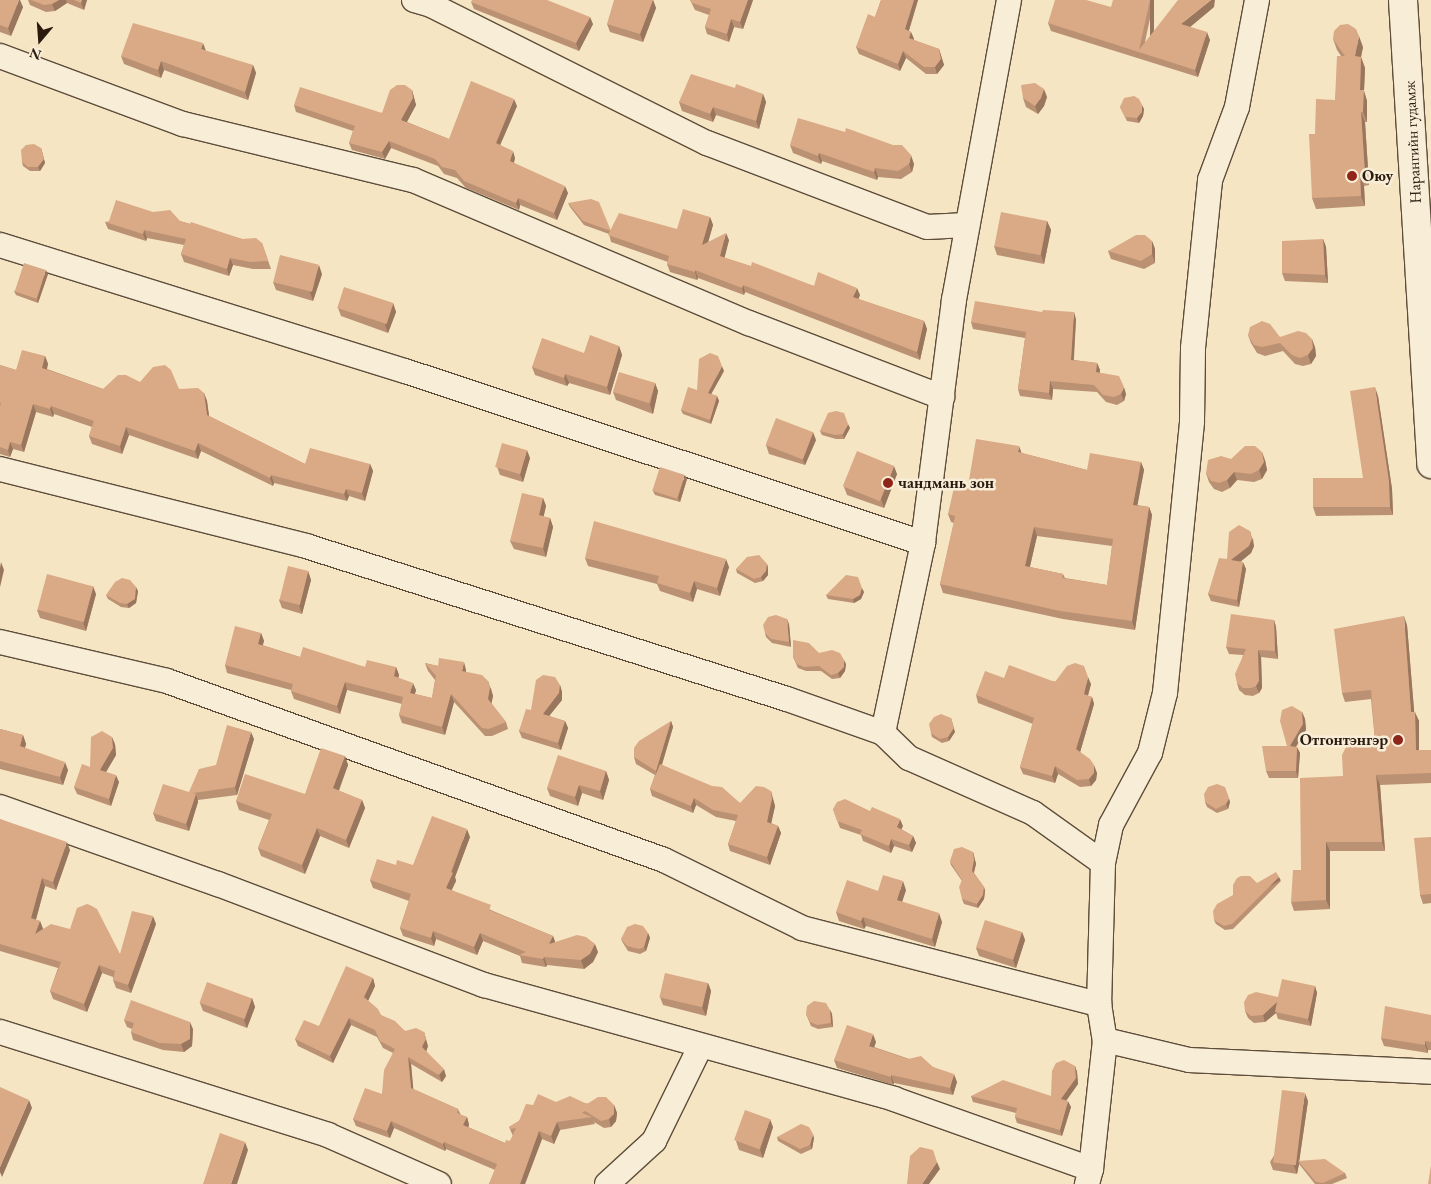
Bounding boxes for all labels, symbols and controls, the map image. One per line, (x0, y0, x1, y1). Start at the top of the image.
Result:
north arrow (15, 15, 65, 65)
text: N (27, 44, 44, 65)
street label: Нарангийн гудамж (1400, 80, 1426, 204)
place label: Оюу (1362, 166, 1393, 186)
marker: Оюу (1346, 170, 1358, 182)
place label: чандмань зон (898, 473, 994, 493)
marker: чандмань зон (882, 477, 894, 489)
place label: Отгонтэнгэр (1300, 730, 1388, 750)
marker: Отгонтэнгэр (1392, 734, 1404, 746)

